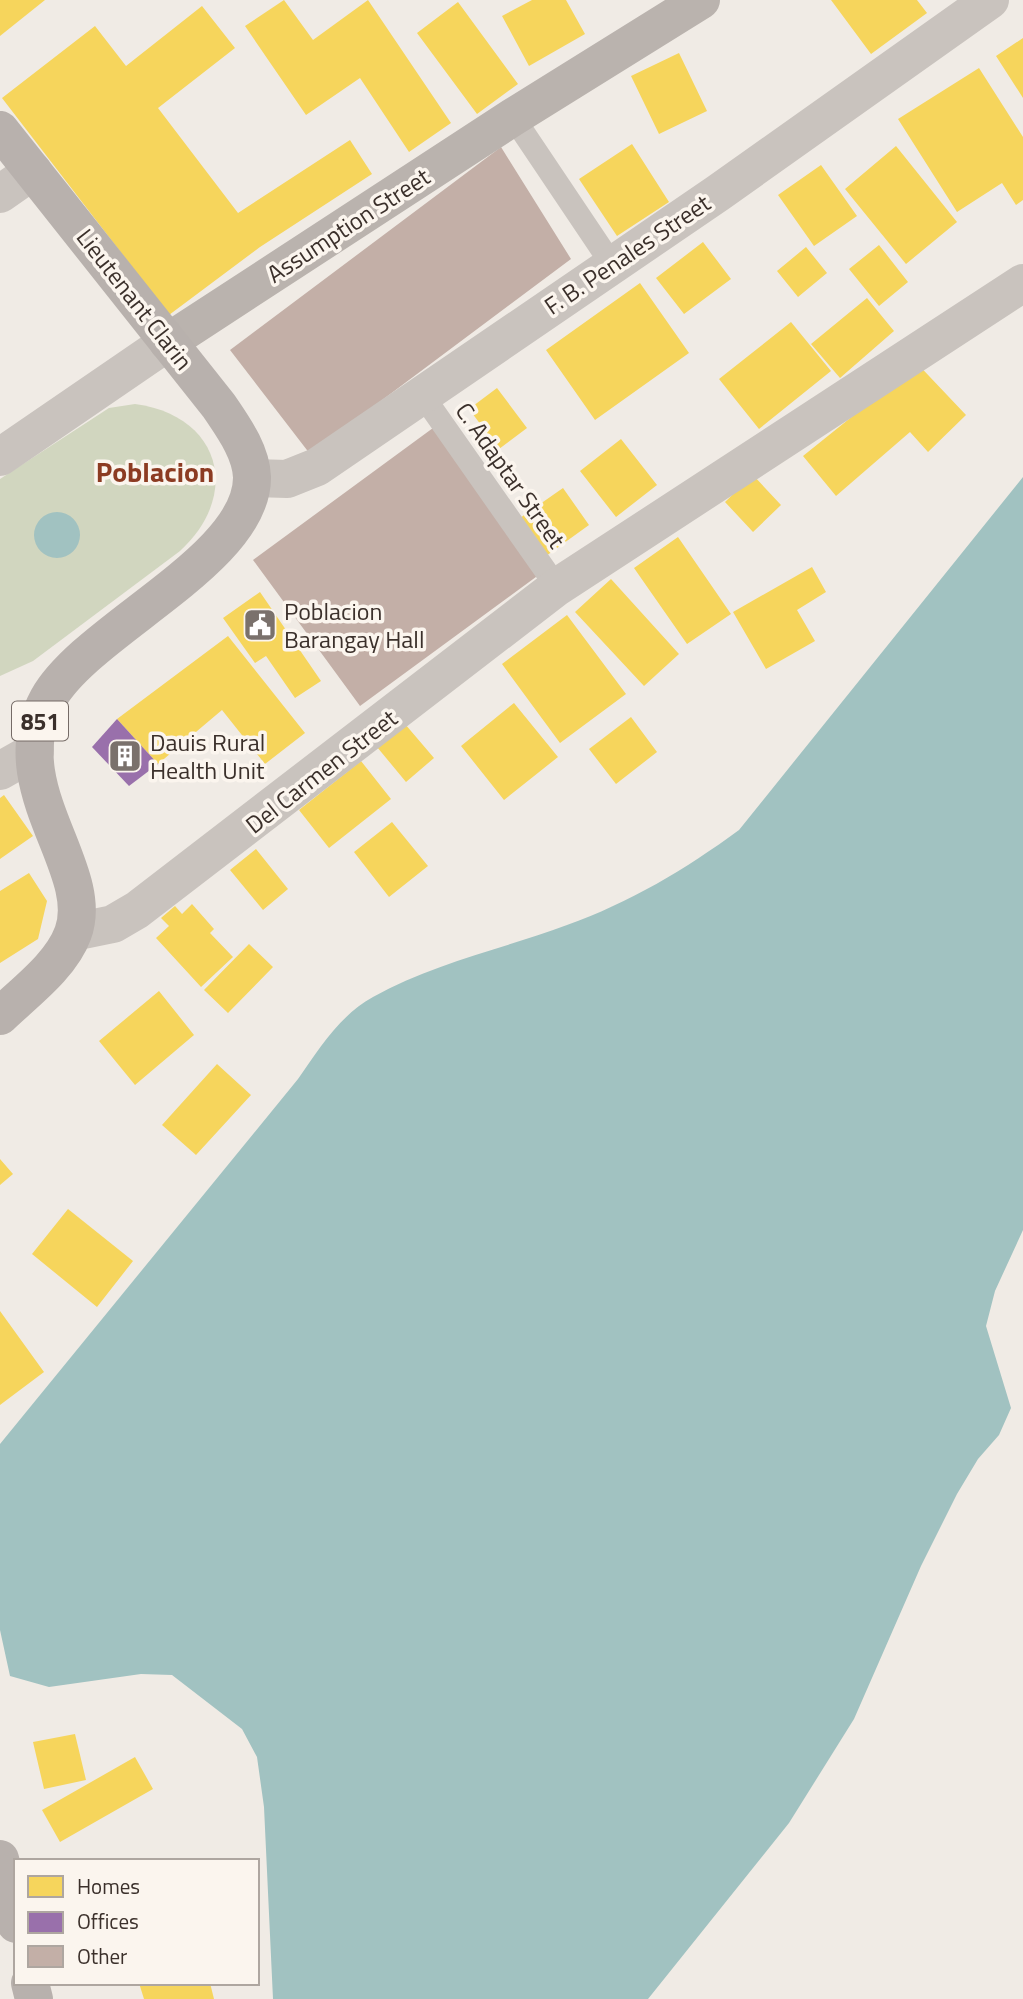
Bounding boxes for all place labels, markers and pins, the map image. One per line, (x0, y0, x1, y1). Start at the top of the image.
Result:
place label: Poblacion Barangay Hall (284, 593, 424, 657)
public building icon: Poblacion Barangay Hall (241, 606, 279, 644)
place label: Dauis Rural Health Unit (150, 724, 265, 788)
building icon: Dauis Rural Health Unit (106, 737, 144, 775)

